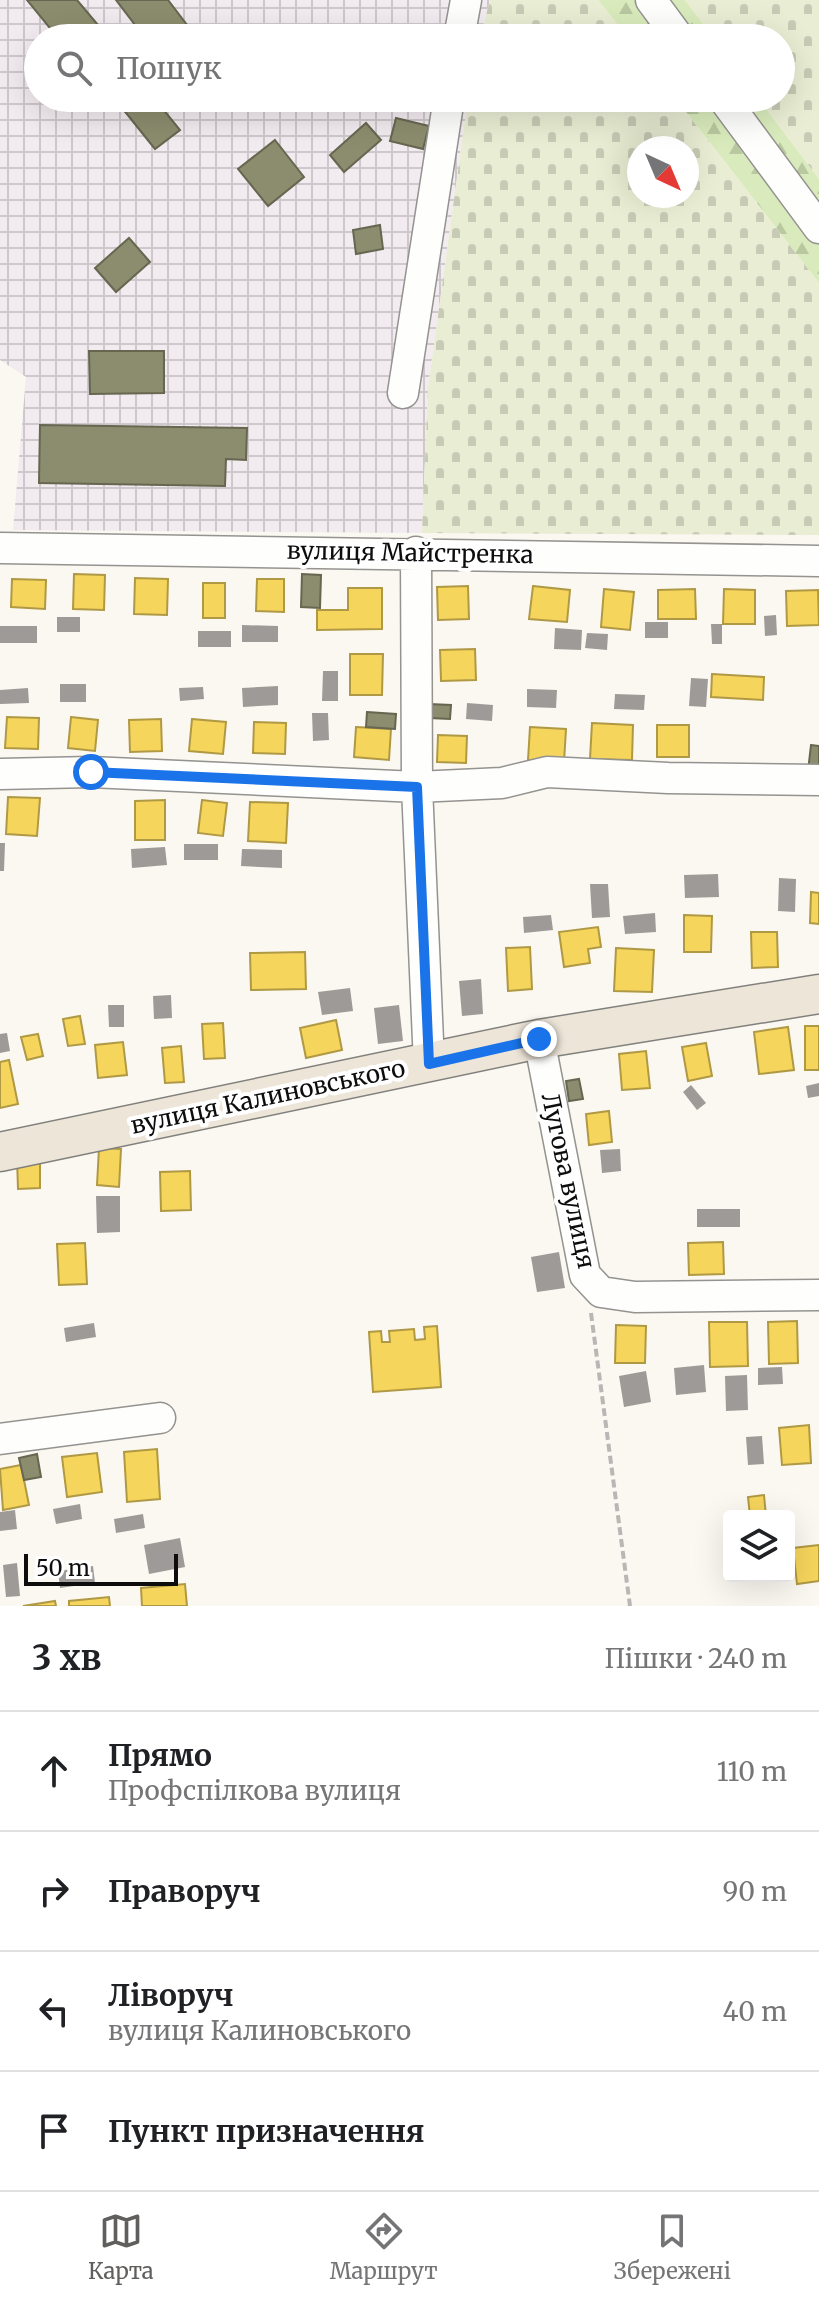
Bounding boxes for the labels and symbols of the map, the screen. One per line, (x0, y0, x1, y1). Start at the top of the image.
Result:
north arrow (627, 136, 699, 208)
street label: вулиця Майстренка (286, 535, 534, 570)
route start (73, 754, 109, 790)
route end (521, 1021, 557, 1057)
street label: вулиця Калиновського (128, 1052, 408, 1141)
street label: Лугова вулиця (535, 1090, 602, 1272)
scale bar (24, 1550, 178, 1586)

